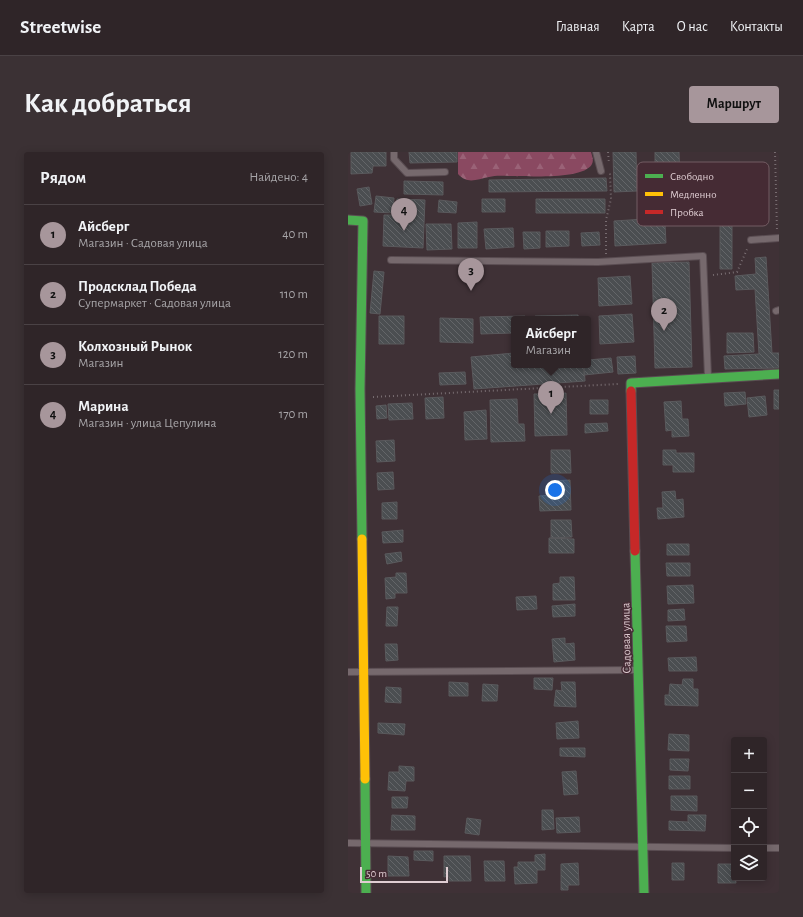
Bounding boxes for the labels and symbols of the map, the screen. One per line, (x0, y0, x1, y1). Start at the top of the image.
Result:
legend (637, 162, 769, 226)
text: Свободно (670, 171, 714, 182)
text: Медленно (670, 189, 717, 200)
pin: 4 (391, 198, 417, 231)
text: Пробка (670, 207, 703, 218)
pin: 3 (458, 258, 484, 291)
pin: 2 (651, 298, 677, 331)
pin: 1 (538, 381, 564, 414)
your location (545, 480, 565, 500)
street label: Садовая улица (619, 602, 634, 674)
scale bar (360, 865, 448, 884)

